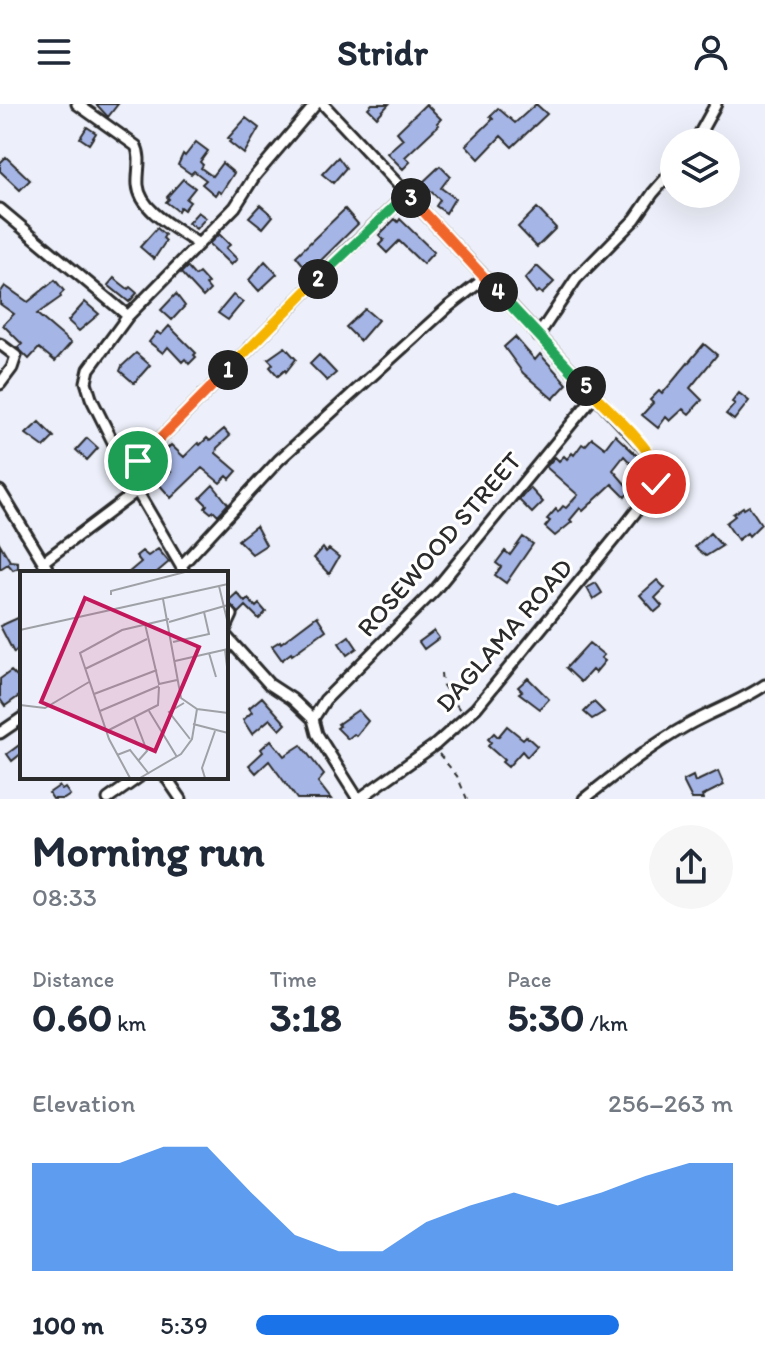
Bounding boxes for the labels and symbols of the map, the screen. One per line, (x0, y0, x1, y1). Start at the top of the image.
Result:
pin: 3 (391, 178, 431, 218)
pin: 2 (298, 259, 338, 299)
pin: 4 (478, 272, 518, 312)
pin: 1 (208, 350, 248, 390)
pin: 5 (566, 366, 606, 406)
pin (104, 427, 172, 495)
street label: ROSEWOOD STREET (350, 445, 528, 643)
pin (622, 450, 690, 518)
street label: DAGLAMA ROAD (429, 552, 579, 718)
inset map (20, 571, 228, 779)

